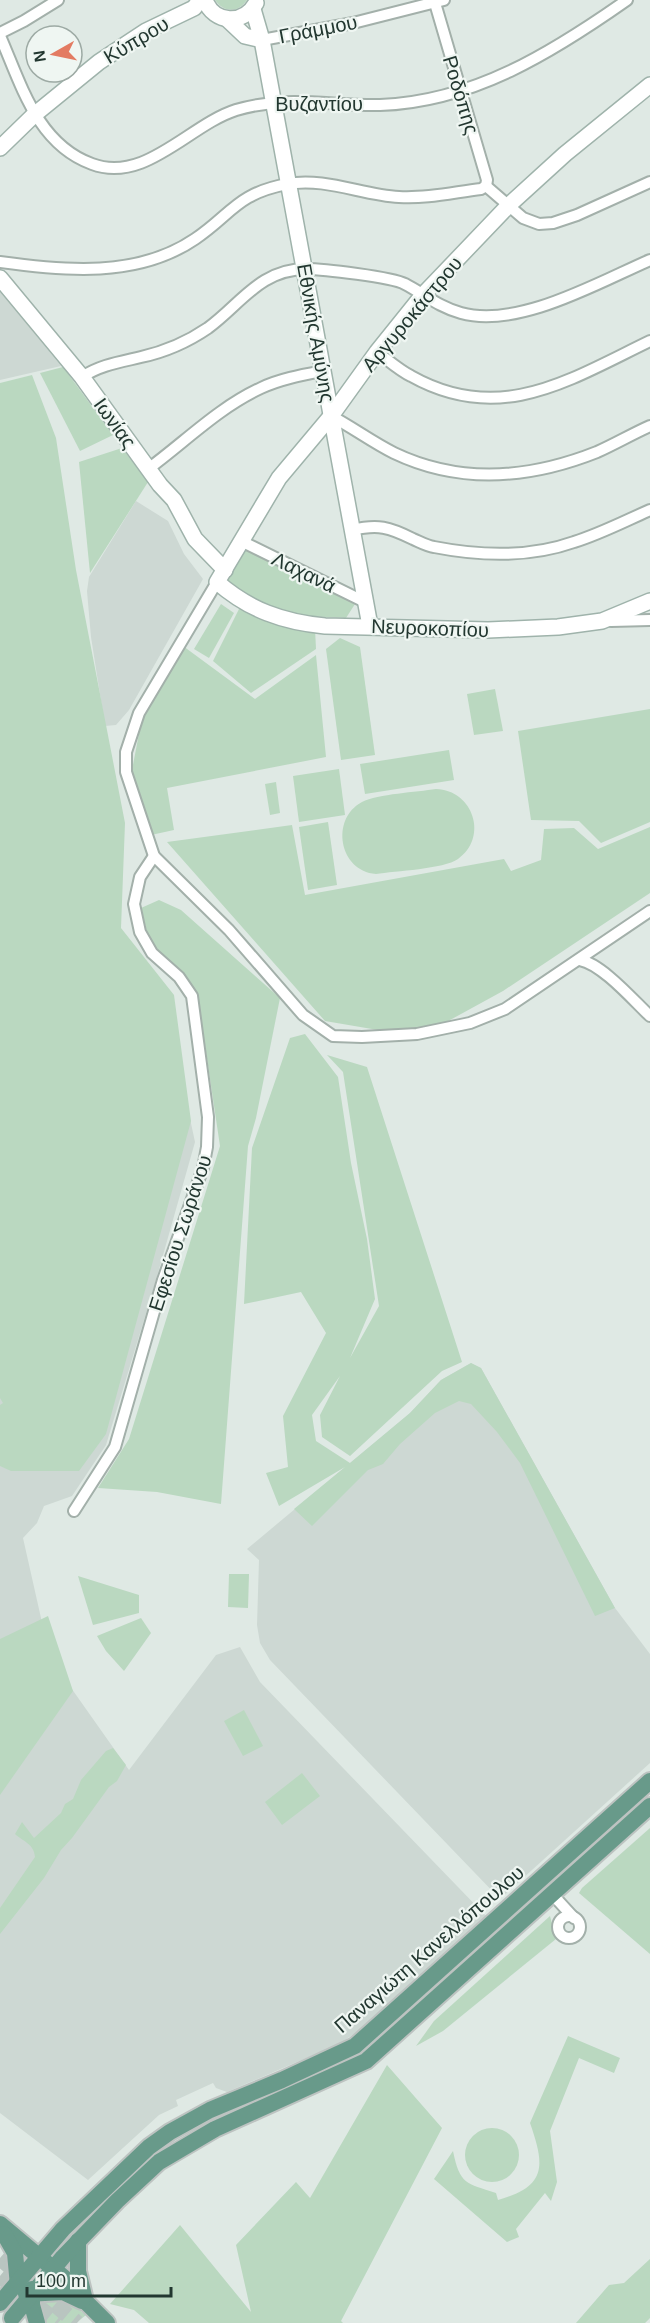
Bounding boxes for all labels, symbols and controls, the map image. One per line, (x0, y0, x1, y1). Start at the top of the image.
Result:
street label: Γράμμου (277, 11, 359, 47)
street label: Κύπρου (100, 12, 172, 68)
north arrow (24, 24, 84, 84)
text: N (30, 49, 49, 63)
street label: Ροδόπης (439, 53, 483, 137)
street label: Βυζαντίου (275, 93, 363, 115)
street label: Αργυροκάστρου (358, 252, 466, 376)
street label: Εθνικής Αμύνης (293, 262, 339, 405)
street label: Ιωνίας (89, 394, 141, 453)
street label: Λαχανά (269, 547, 339, 597)
street label: Νευροκοπίου (371, 615, 489, 641)
street label: Εφεσίου Σωράνου (144, 1152, 216, 1314)
street label: Παναγιώτη Κανελλόπουλου (330, 1861, 528, 2037)
scale bar (27, 2260, 171, 2298)
text: 100 m (36, 2271, 86, 2291)

